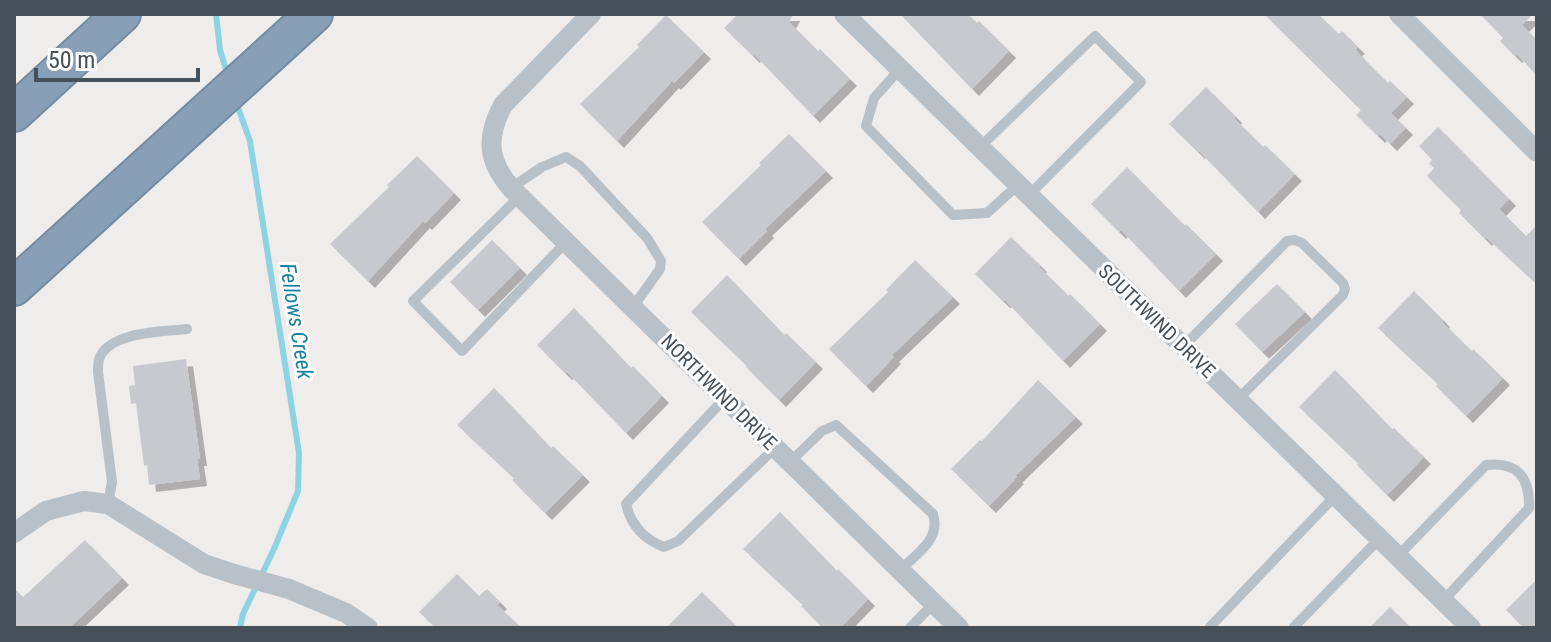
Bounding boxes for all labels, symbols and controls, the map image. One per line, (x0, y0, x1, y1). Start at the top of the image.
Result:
scale bar (36, 32, 198, 82)
text: 50 m (48, 46, 95, 74)
street label: SOUTHWIND DRIVE (1094, 259, 1220, 383)
water label: Fellows Creek (275, 261, 318, 381)
street label: NORTHWIND DRIVE (656, 329, 782, 455)

